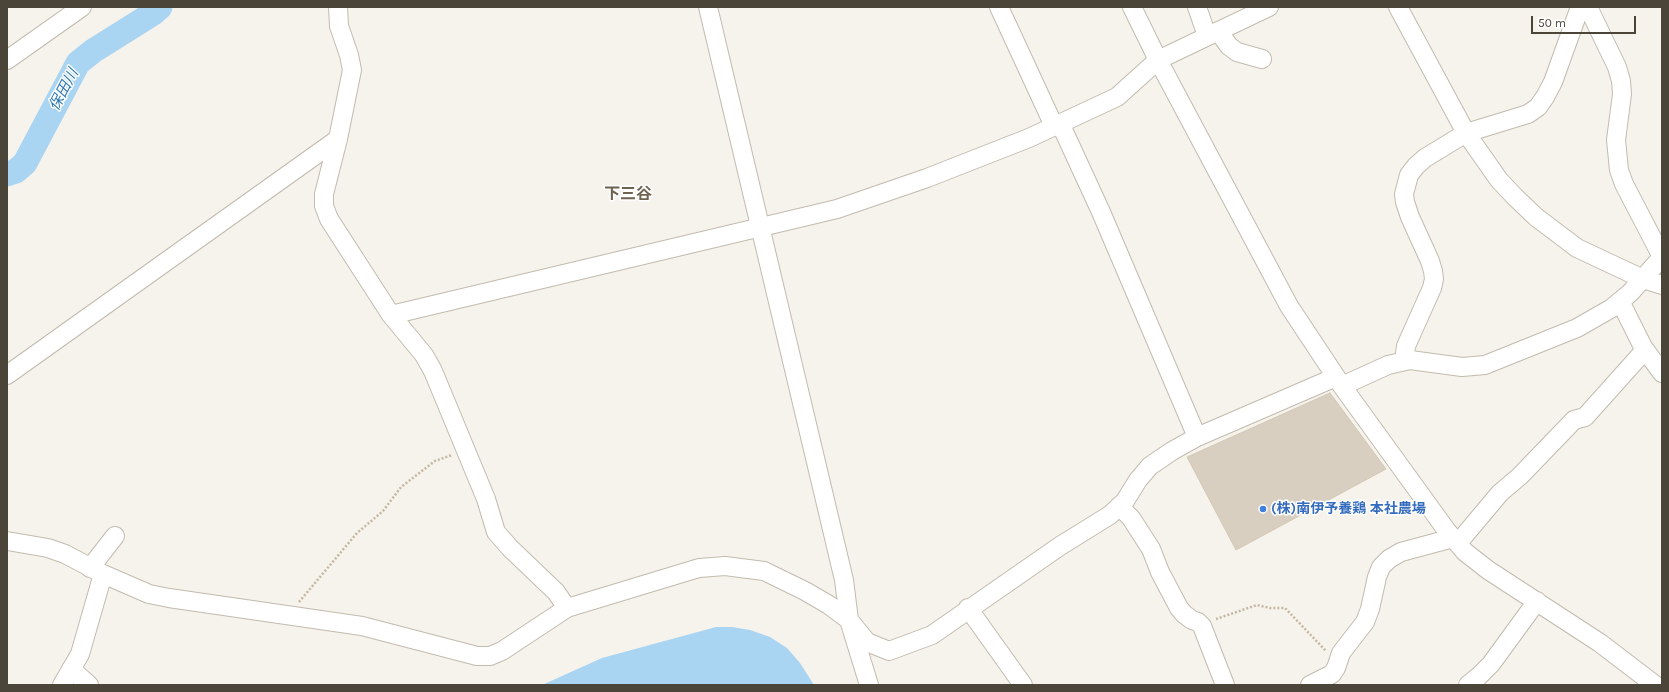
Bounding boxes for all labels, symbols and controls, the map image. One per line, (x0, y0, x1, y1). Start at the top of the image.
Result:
scale bar (1533, 8, 1638, 34)
text: 50 m (1538, 16, 1566, 30)
water label: 保田川 (45, 66, 83, 114)
district label: 下三谷 (604, 184, 652, 204)
place label: (株)南伊予養鶏 本社農場 (1271, 501, 1426, 517)
marker: (株)南伊予養鶏 本社農場 (1258, 504, 1268, 514)

